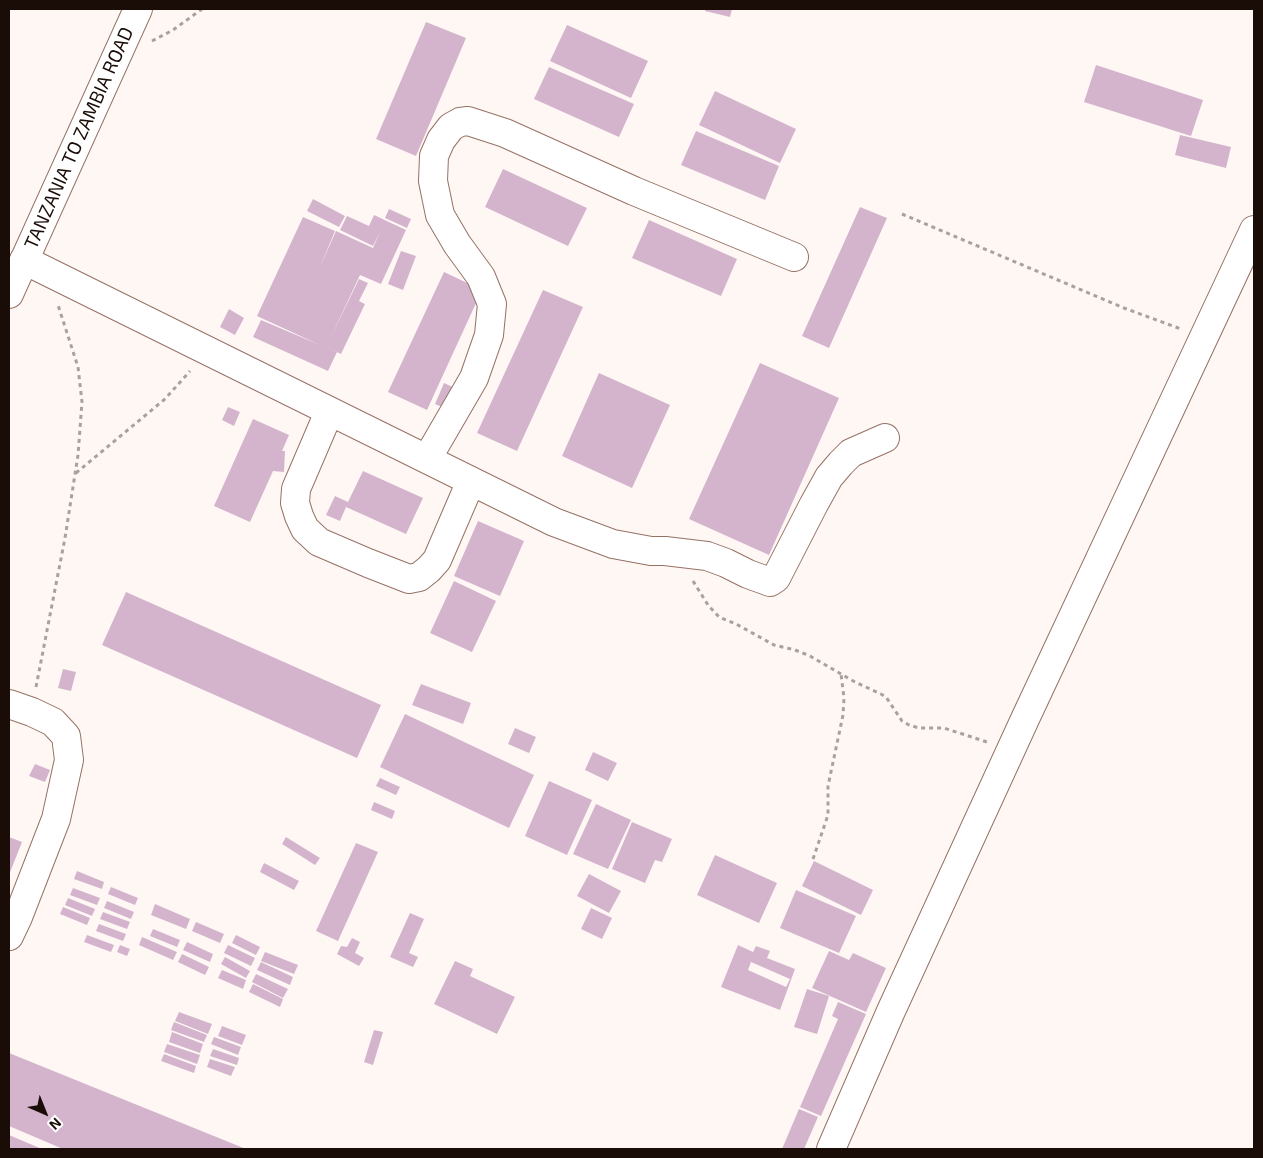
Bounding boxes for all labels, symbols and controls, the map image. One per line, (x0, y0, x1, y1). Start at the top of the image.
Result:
street label: TANZANIA TO ZAMBIA ROAD (20, 23, 138, 253)
north arrow (20, 1088, 70, 1138)
text: N (46, 1115, 65, 1134)

